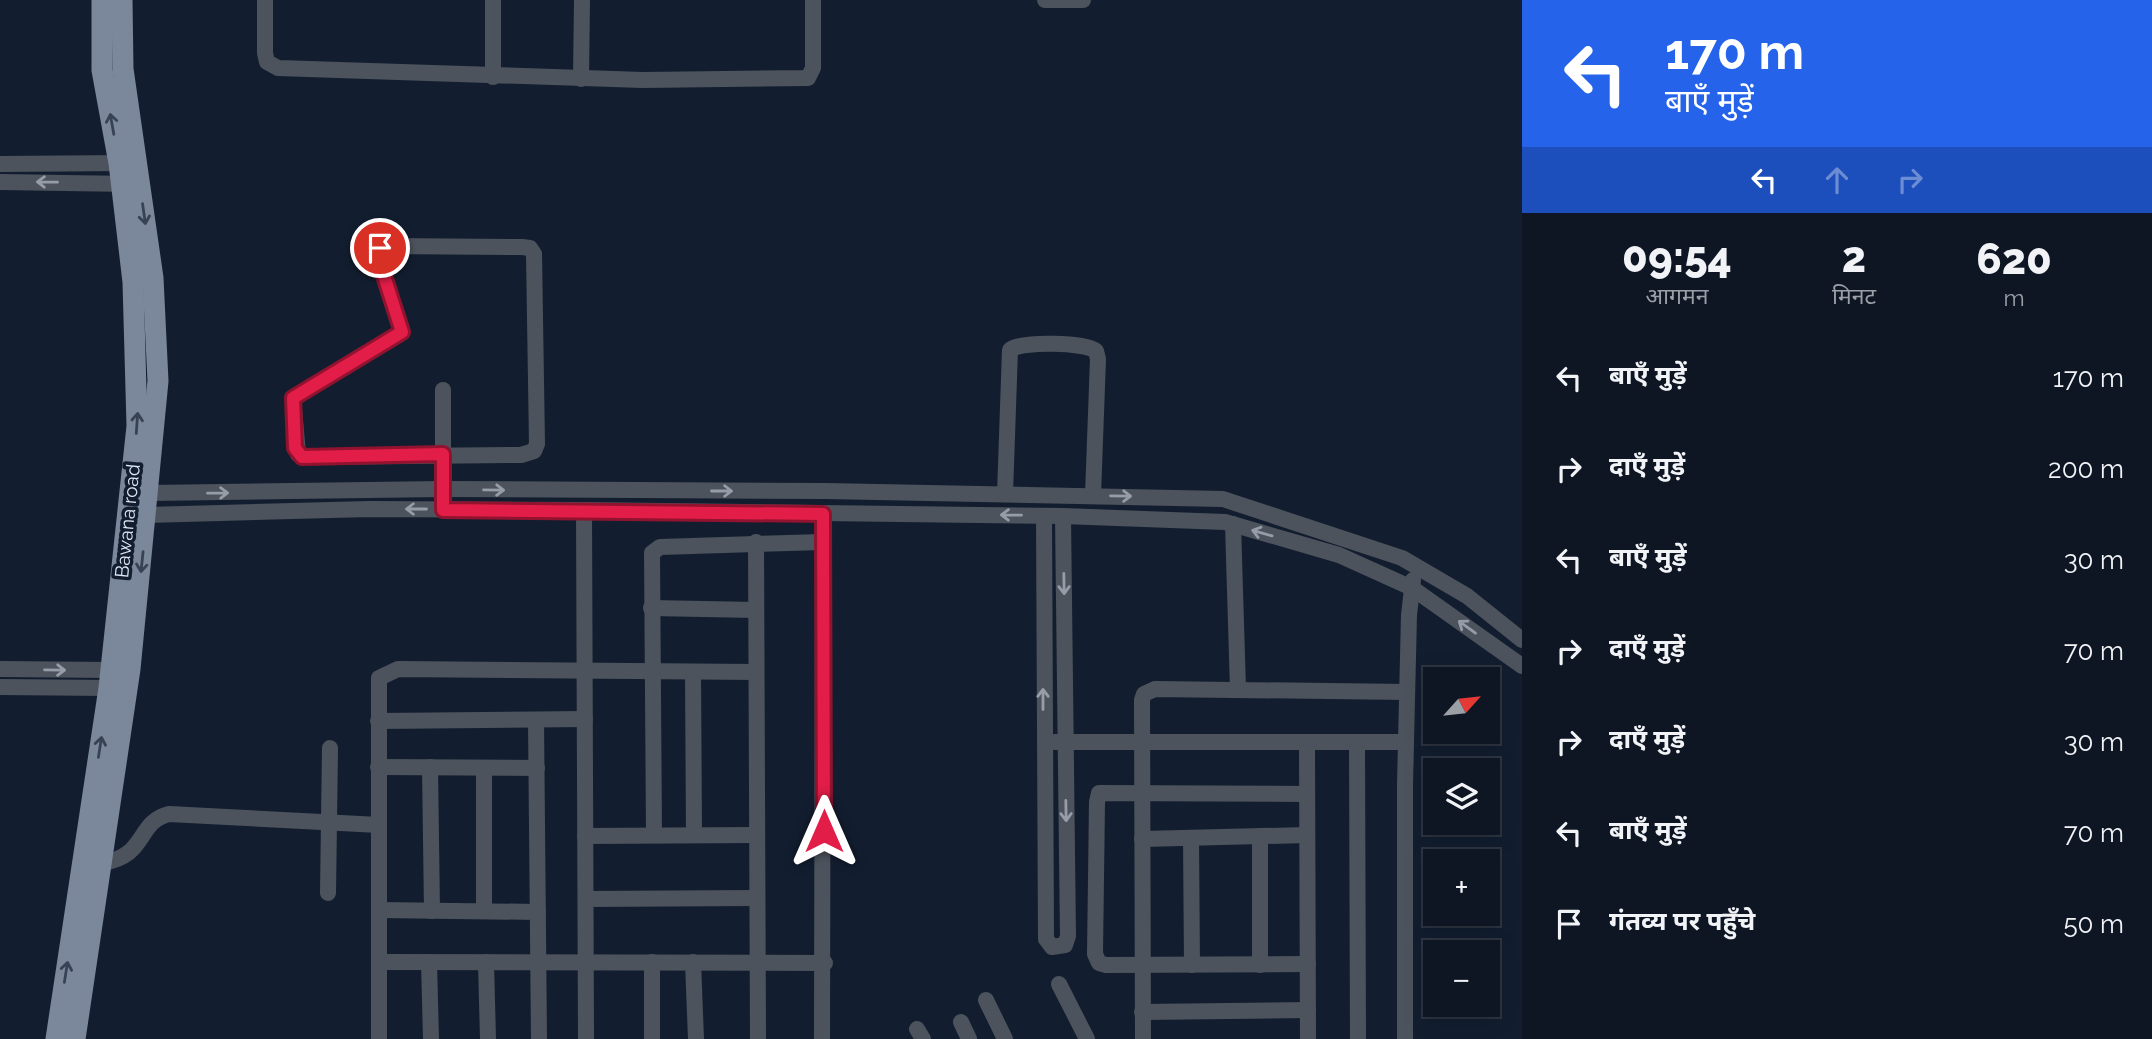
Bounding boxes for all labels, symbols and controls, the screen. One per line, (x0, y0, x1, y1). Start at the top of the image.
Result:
text: 170 m (1665, 23, 1804, 80)
icon: left (1550, 28, 1641, 119)
text: बाएँ मुड़ें (1665, 82, 1754, 119)
one-way arrow (105, 113, 118, 136)
icon: left (1745, 161, 1783, 199)
icon: ahead (1818, 161, 1856, 199)
icon: right (1891, 161, 1929, 199)
one-way arrow (36, 176, 59, 189)
one-way arrow (137, 202, 150, 225)
pin (350, 218, 410, 278)
icon: arrive (361, 229, 399, 267)
text: 09:54 (1622, 233, 1732, 282)
text: 2 (1842, 233, 1866, 282)
text: 620 (1976, 235, 2052, 284)
text: आगमन (1645, 282, 1708, 309)
text: मिनट (1832, 282, 1876, 309)
text: m (2003, 284, 2025, 311)
icon: left (1550, 359, 1588, 397)
text: बाएँ मुड़ें (1609, 360, 1687, 390)
text: 170 m (2053, 363, 2124, 393)
one-way arrow (131, 412, 144, 435)
icon: right (1550, 450, 1588, 488)
text: दाएँ मुड़ें (1609, 451, 1685, 481)
text: 200 m (2048, 454, 2124, 484)
street label: Bawana road (110, 463, 144, 579)
one-way arrow (483, 483, 506, 496)
one-way arrow (710, 484, 733, 498)
one-way arrow (206, 486, 229, 500)
one-way arrow (1109, 489, 1132, 503)
one-way arrow (405, 502, 428, 516)
one-way arrow (1000, 508, 1023, 522)
one-way arrow (1251, 525, 1273, 538)
icon: left (1550, 541, 1588, 579)
text: बाएँ मुड़ें (1609, 542, 1687, 572)
text: 30 m (2064, 545, 2124, 575)
one-way arrow (135, 550, 148, 573)
one-way arrow (1057, 572, 1070, 595)
one-way arrow (1458, 619, 1477, 634)
icon: right (1550, 632, 1588, 670)
text: दाएँ मुड़ें (1609, 633, 1685, 663)
text: 70 m (2064, 636, 2124, 666)
one-way arrow (43, 663, 66, 676)
north arrow (1423, 667, 1500, 744)
map controls (1423, 667, 1500, 1017)
one-way arrow (1036, 687, 1050, 710)
icon: right (1550, 723, 1588, 761)
text: दाएँ मुड़ें (1609, 724, 1685, 754)
text: 30 m (2064, 727, 2124, 757)
one-way arrow (94, 736, 107, 758)
button: layers (1423, 758, 1500, 835)
position arrow (787, 794, 861, 868)
one-way arrow (1059, 800, 1073, 823)
icon: left (1550, 814, 1588, 852)
text: बाएँ मुड़ें (1609, 815, 1687, 845)
text: 70 m (2064, 818, 2124, 848)
button: + (1423, 849, 1500, 926)
icon: arrive (1550, 905, 1588, 943)
text: गंतव्य पर पहुँचे (1609, 906, 1755, 936)
text: 50 m (2063, 909, 2124, 939)
button: − (1423, 940, 1500, 1017)
one-way arrow (60, 961, 73, 983)

